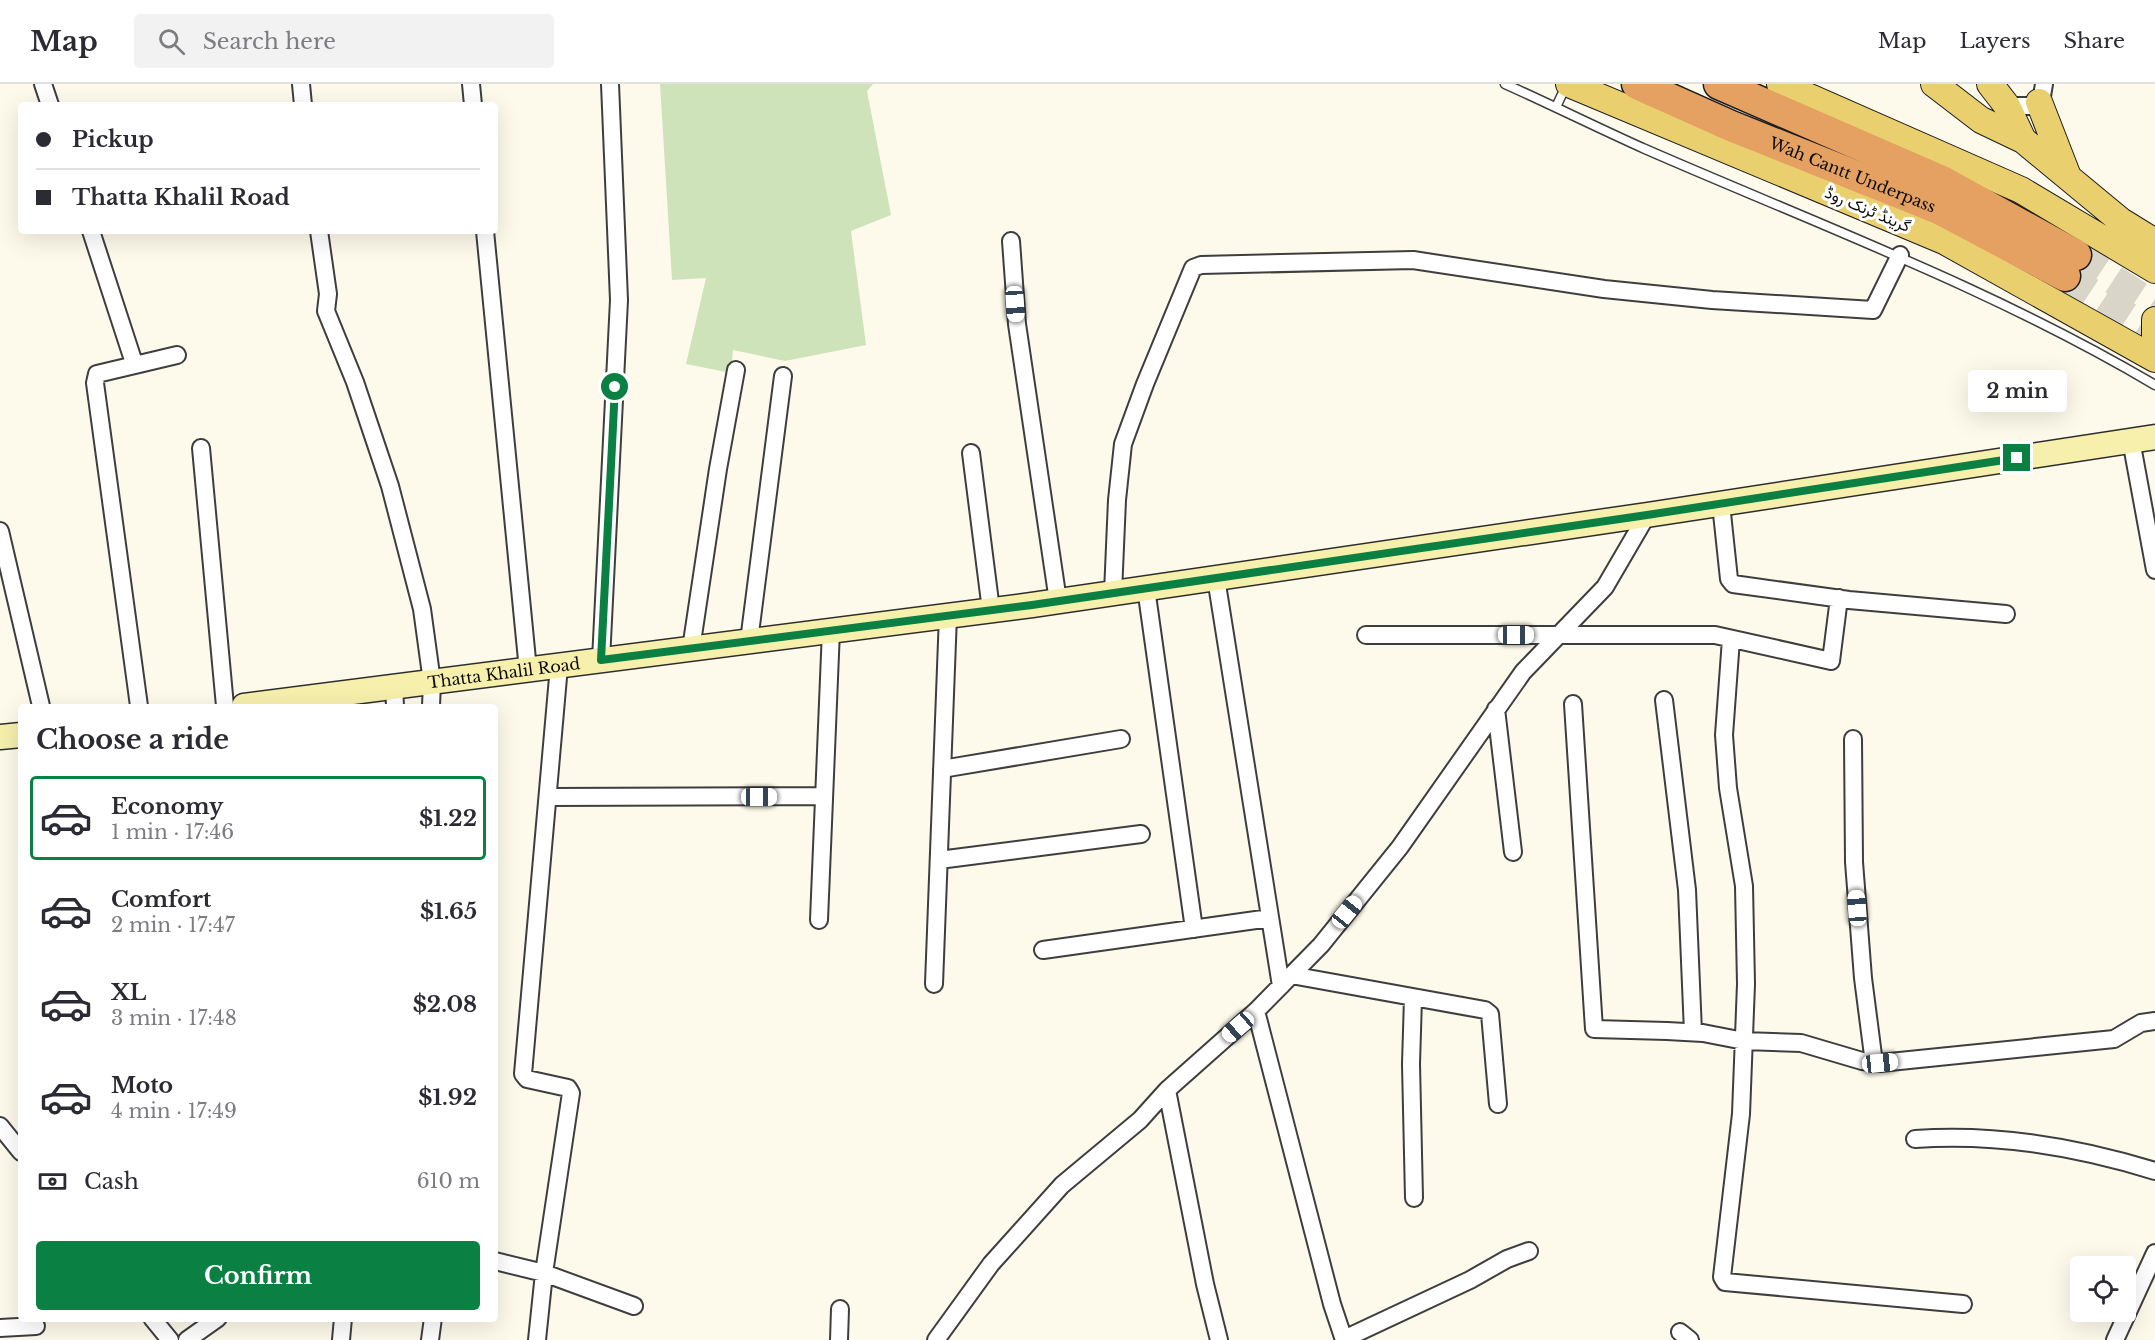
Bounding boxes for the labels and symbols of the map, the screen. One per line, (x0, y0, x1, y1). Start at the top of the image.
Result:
street label: Wah Cantt Underpass (1766, 132, 1939, 217)
street label: گرینڈ ٹرنک روڈ (1822, 182, 1914, 237)
car (1005, 285, 1025, 323)
callout: 2 min (1968, 371, 2066, 413)
route start (601, 373, 628, 400)
route end (2003, 444, 2030, 471)
car (1498, 626, 1534, 644)
street label: Thatta Khalil Road (426, 653, 582, 692)
car (741, 788, 777, 806)
car (1847, 889, 1867, 927)
car (1329, 892, 1365, 932)
car (1219, 1008, 1257, 1046)
car (1861, 1052, 1899, 1074)

